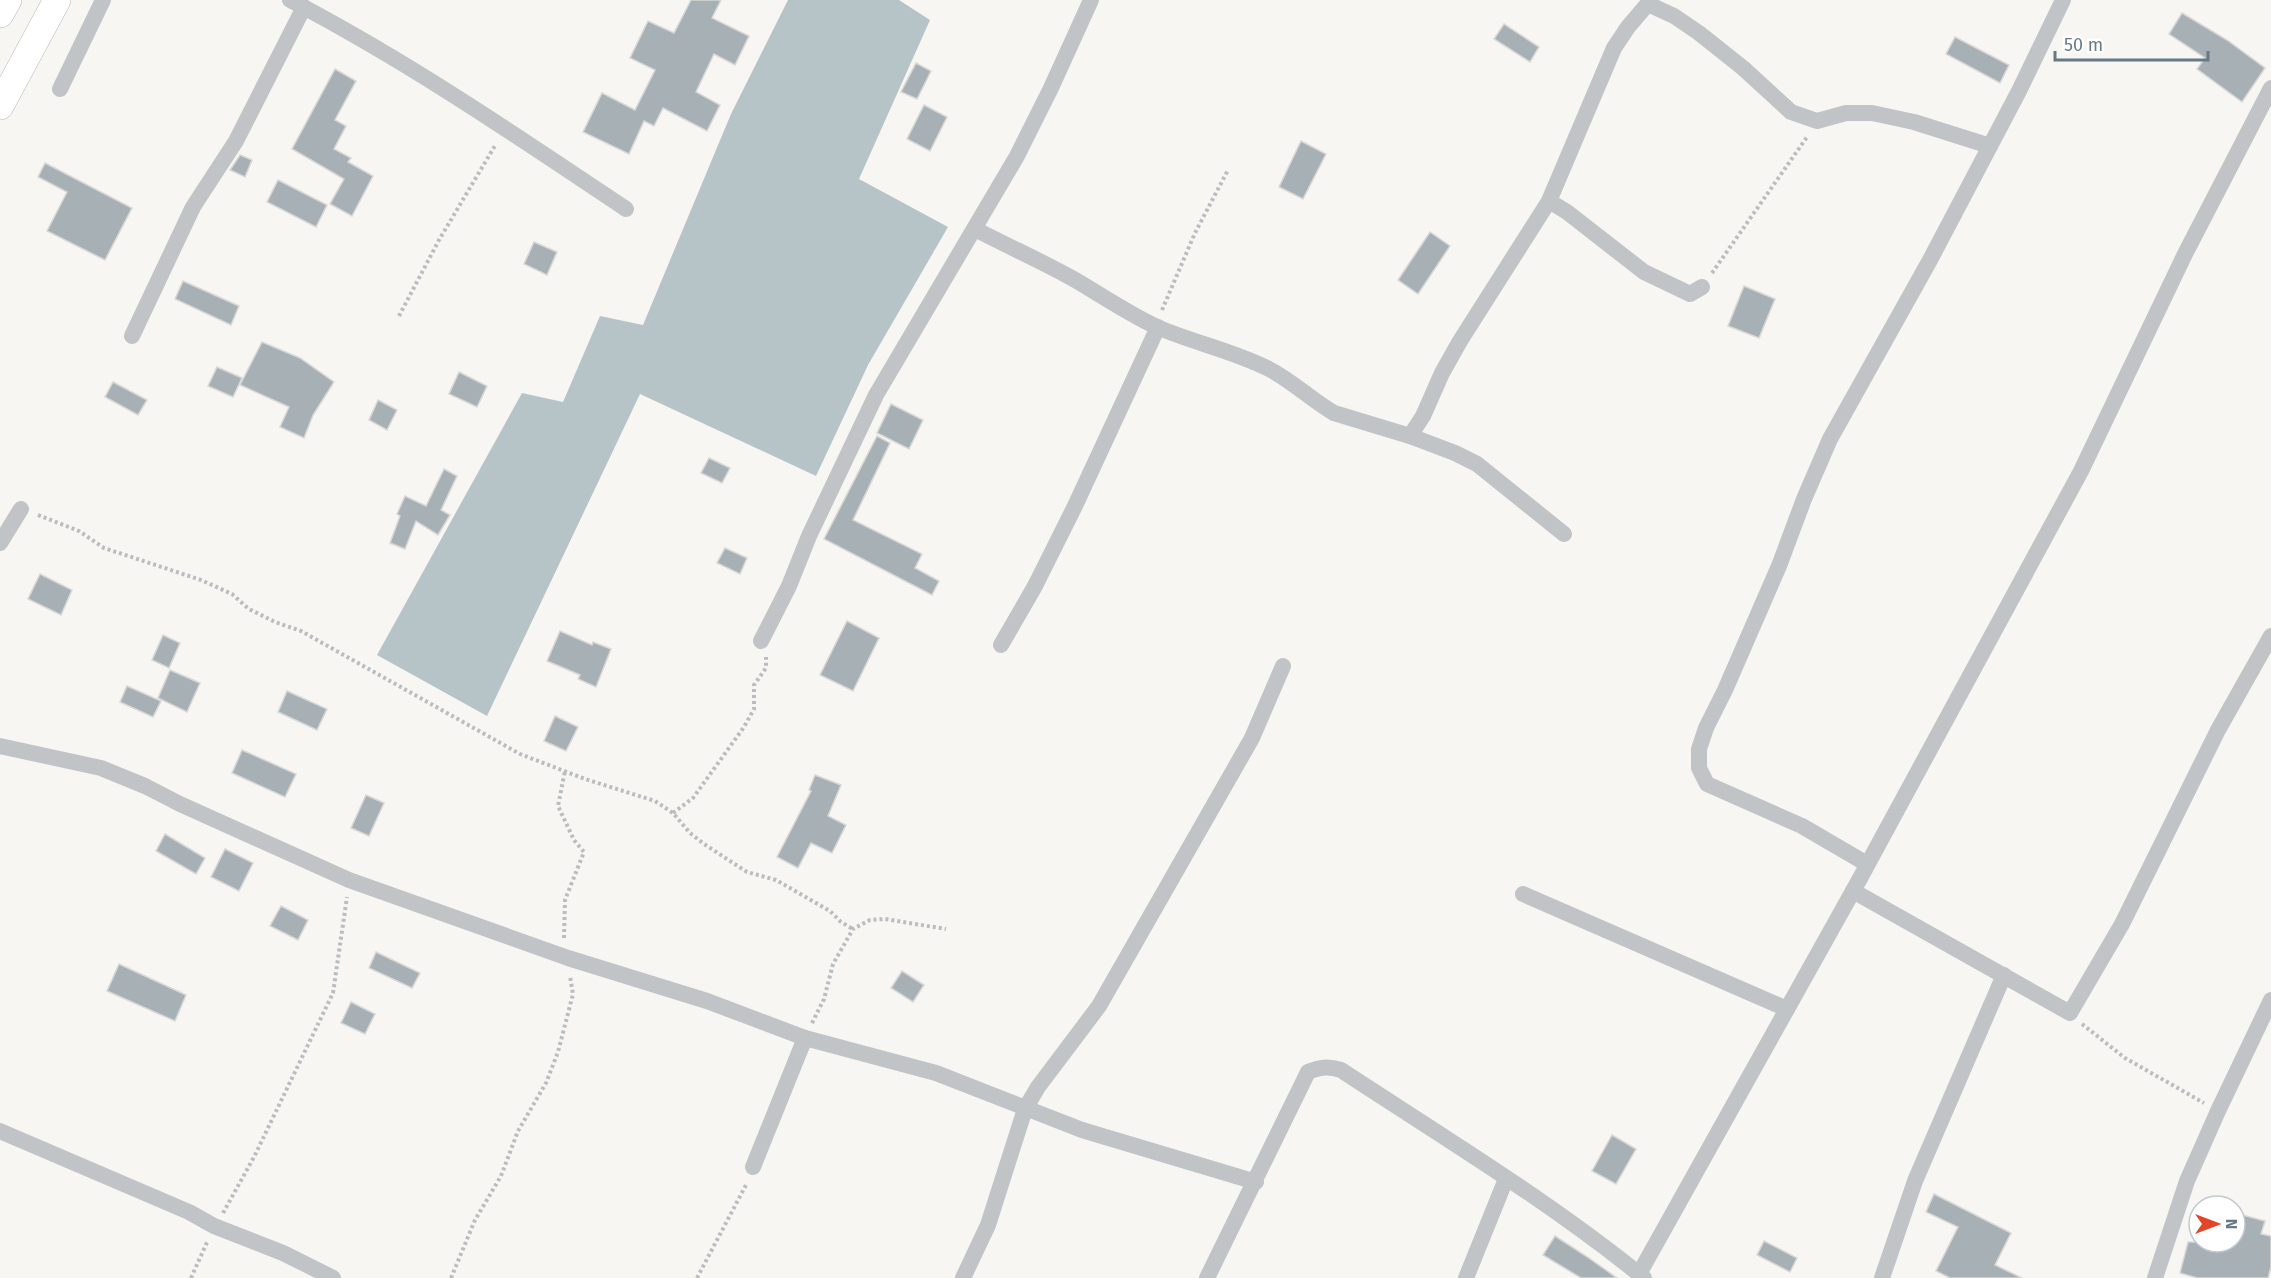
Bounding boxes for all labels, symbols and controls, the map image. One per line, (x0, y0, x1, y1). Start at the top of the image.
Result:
scale bar (2055, 24, 2208, 62)
text: 50 m (2064, 34, 2103, 56)
north arrow (2187, 1194, 2247, 1254)
text: N (2222, 1219, 2241, 1229)

